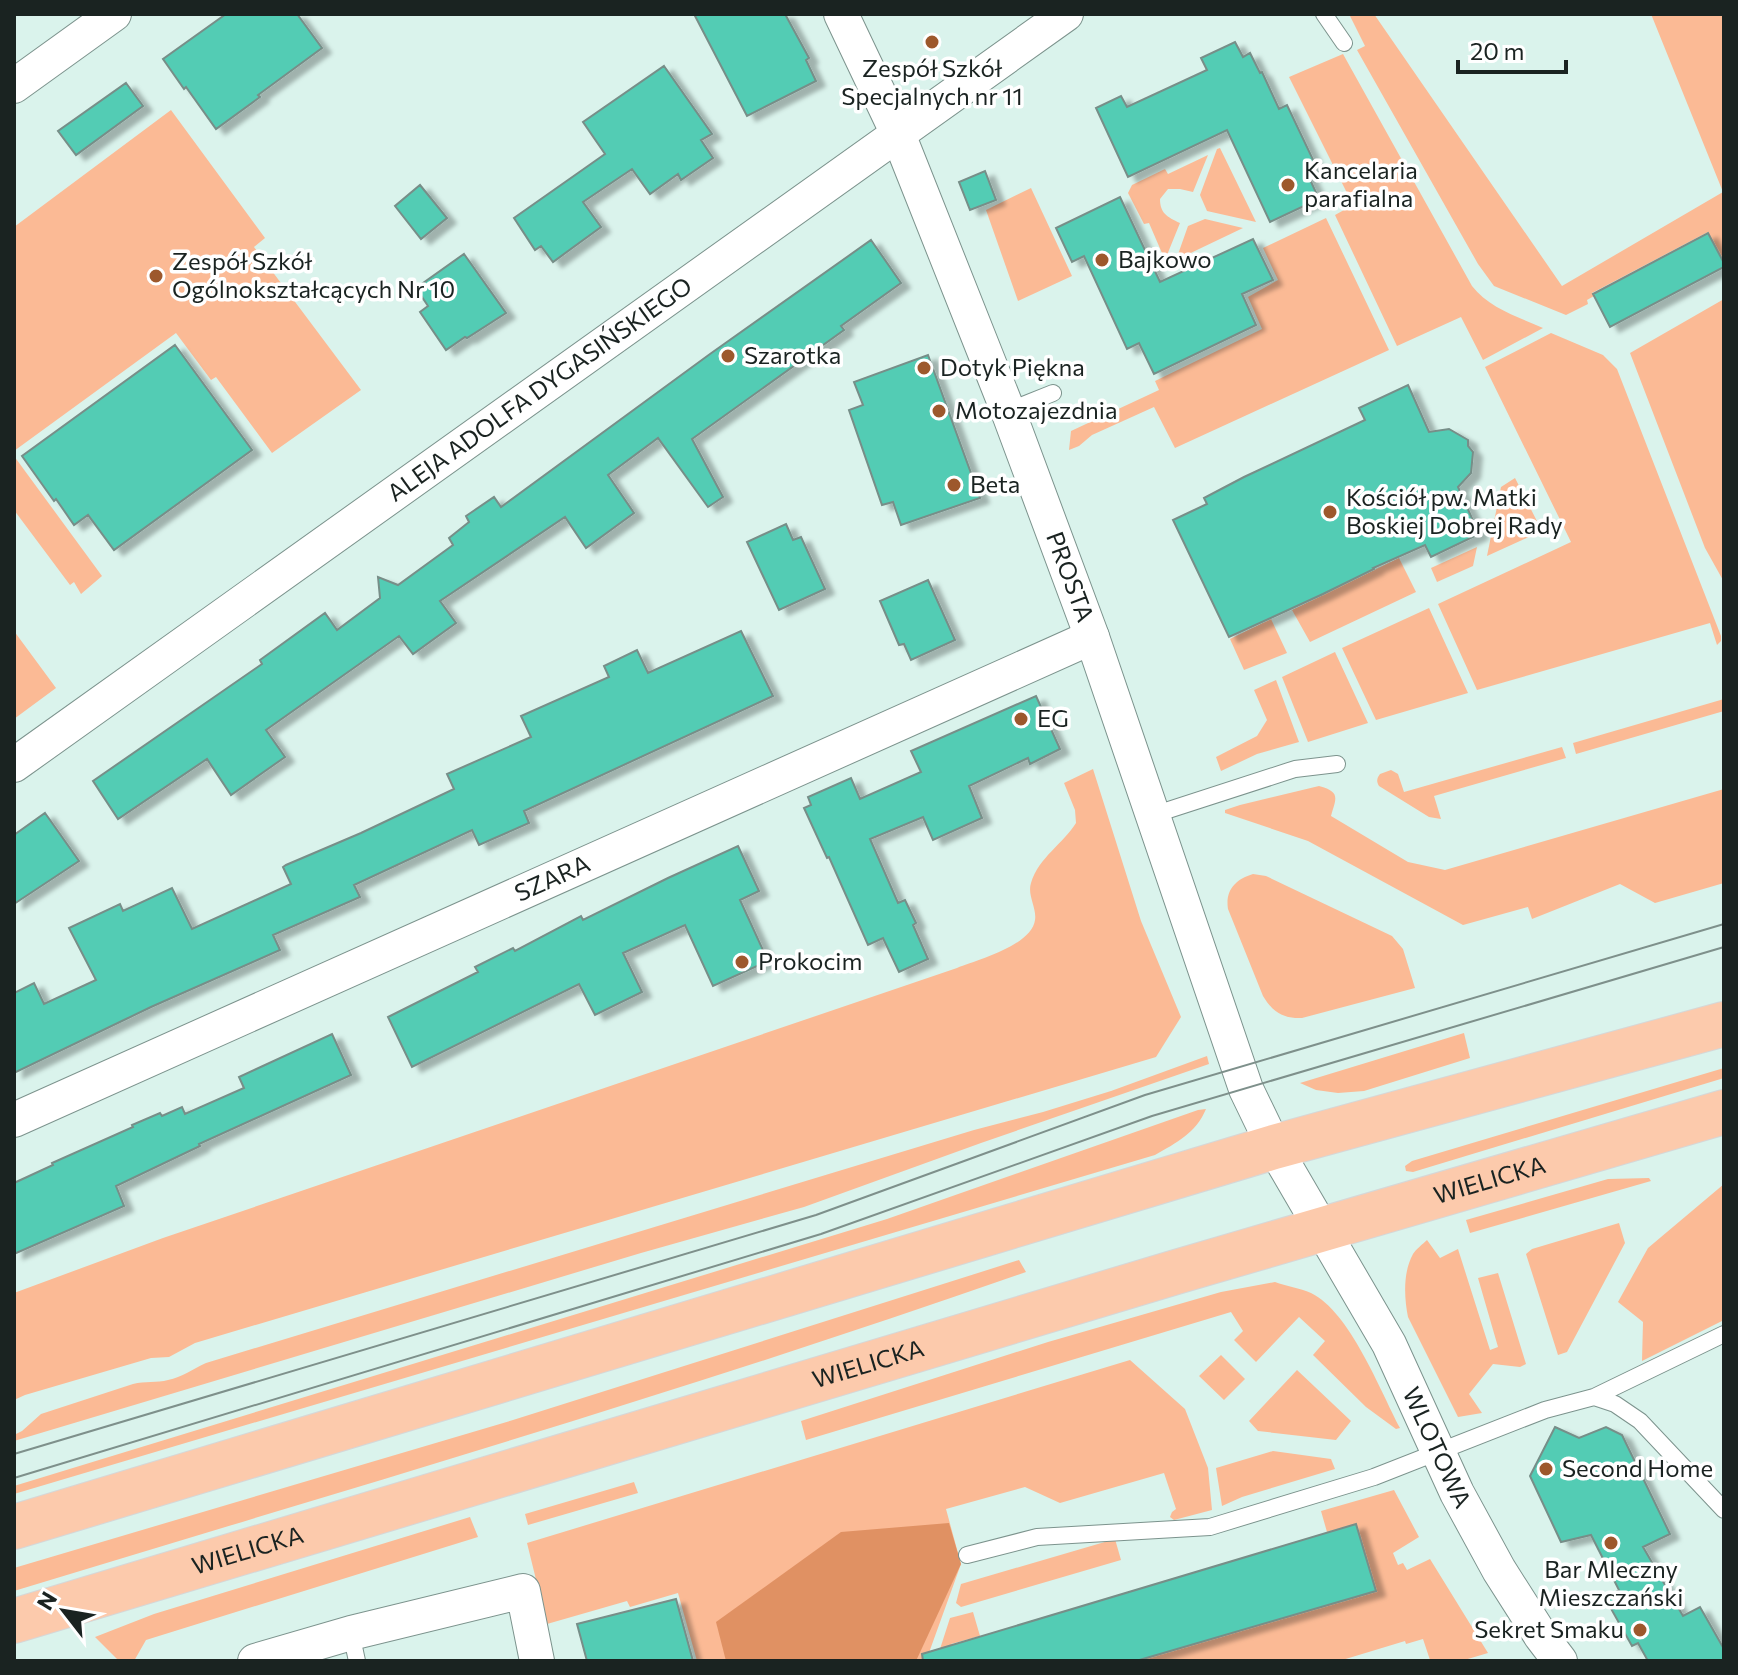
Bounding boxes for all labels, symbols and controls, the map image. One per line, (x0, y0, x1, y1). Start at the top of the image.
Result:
scale bar (1458, 24, 1566, 74)
marker: Zespół Szkół Specjalnych nr 11 (923, 33, 941, 51)
text: 20 m (1470, 36, 1524, 65)
place label: Zespół Szkół Specjalnych nr 11 (841, 53, 1023, 110)
place label: Kancelaria parafialna (1304, 155, 1418, 212)
marker: Kancelaria parafialna (1279, 176, 1297, 194)
place label: Bajkowo (1118, 244, 1212, 273)
place label: Zespół Szkół Ogólnokształcących Nr 10 (172, 246, 455, 303)
marker: Bajkowo (1093, 251, 1111, 269)
marker: Zespół Szkół Ogólnokształcących Nr 10 (147, 267, 165, 285)
street label: ALEJA ADOLFA DYGASIŃSKIEGO (381, 270, 697, 507)
place label: Szarotka (744, 340, 841, 369)
marker: Szarotka (719, 347, 737, 365)
place label: Dotyk Piękna (940, 352, 1085, 381)
marker: Dotyk Piękna (915, 359, 933, 377)
place label: Motozajezdnia (955, 395, 1118, 424)
marker: Motozajezdnia (930, 402, 948, 420)
place label: Beta (970, 469, 1020, 498)
marker: Beta (945, 476, 963, 494)
place label: Kościół pw. Matki Boskiej Dobrej Rady (1346, 482, 1563, 539)
marker: Kościół pw. Matki Boskiej Dobrej Rady (1321, 503, 1339, 521)
street label: PROSTA (1041, 527, 1101, 626)
place label: EG (1037, 703, 1069, 732)
marker: EG (1012, 710, 1030, 728)
street label: SZARA (510, 848, 594, 907)
place label: Prokocim (758, 946, 862, 975)
marker: Prokocim (733, 953, 751, 971)
street label: WIELICKA (1430, 1149, 1548, 1209)
street label: WIELICKA (809, 1333, 927, 1393)
street label: WLOTOWA (1398, 1382, 1478, 1512)
place label: Second Home (1562, 1453, 1713, 1482)
marker: Second Home (1537, 1460, 1555, 1478)
street label: WIELICKA (188, 1519, 307, 1580)
marker: Bar Mleczny Mieszczański (1602, 1534, 1620, 1552)
place label: Bar Mleczny Mieszczański (1539, 1554, 1683, 1611)
north arrow (24, 1571, 104, 1651)
text: N (31, 1586, 62, 1614)
place label: Sekret Smaku (1474, 1614, 1624, 1643)
marker: Sekret Smaku (1631, 1621, 1649, 1639)

